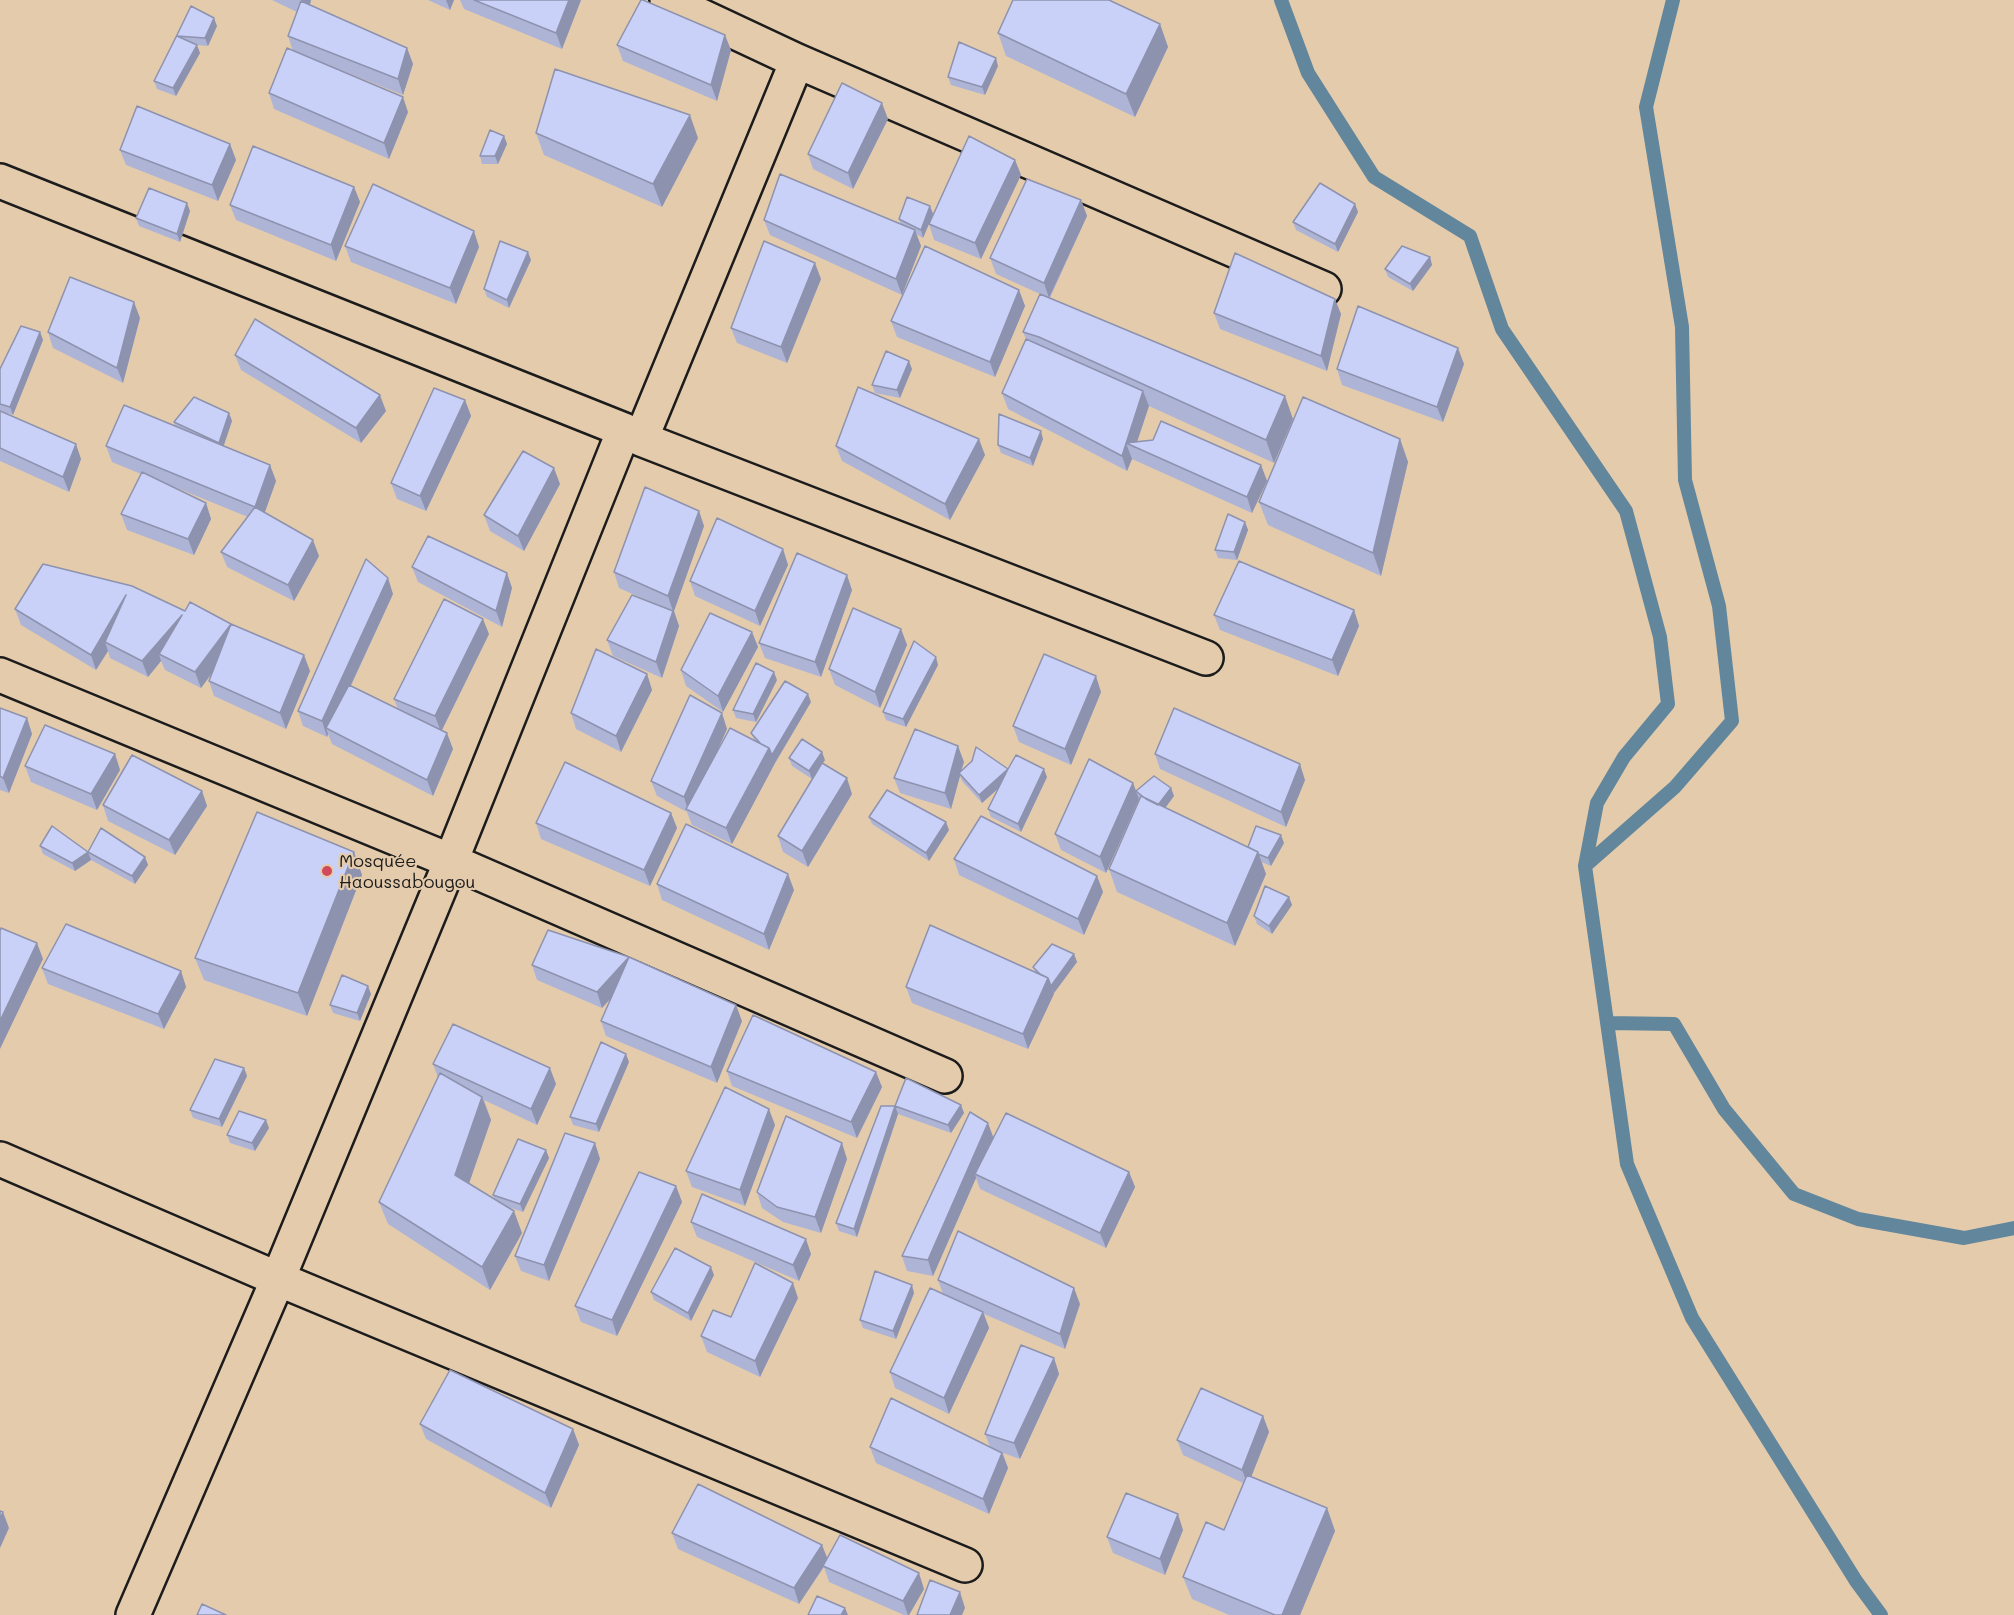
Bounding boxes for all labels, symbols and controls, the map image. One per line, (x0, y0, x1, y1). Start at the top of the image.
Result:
place label: Mosquée Haoussabougou (339, 850, 475, 892)
marker: Mosquée Haoussabougou (320, 864, 334, 878)

